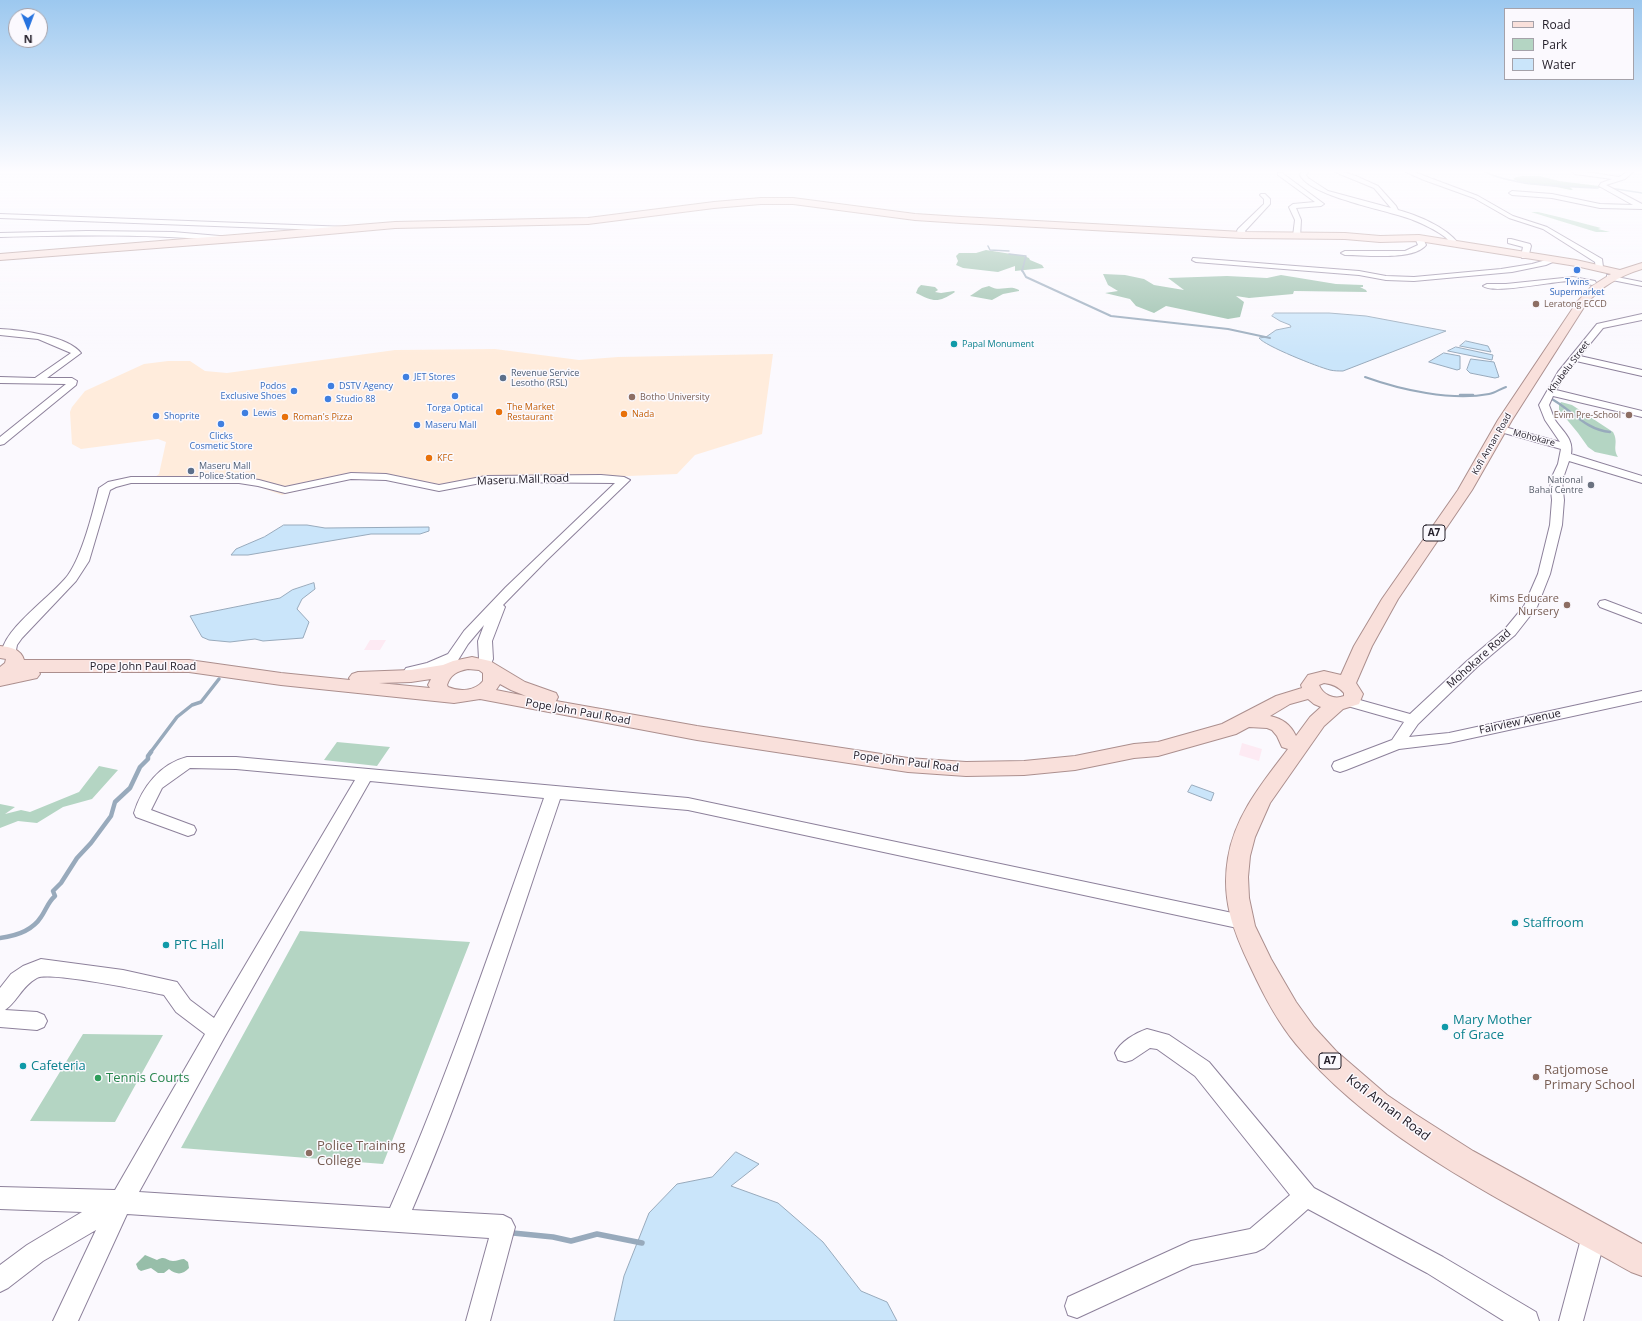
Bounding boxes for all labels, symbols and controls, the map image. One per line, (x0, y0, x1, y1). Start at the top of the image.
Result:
north arrow (8, 8, 48, 48)
legend (1504, 8, 1634, 80)
text: Road (1542, 16, 1571, 33)
text: N (24, 32, 33, 47)
text: Park (1542, 36, 1567, 53)
text: Water (1542, 56, 1576, 73)
marker: Twins Supermarket (1572, 265, 1582, 275)
place label: Twins Supermarket (1550, 277, 1604, 298)
marker: Leratong ECCD (1531, 299, 1541, 309)
place label: Leratong ECCD (1544, 299, 1607, 309)
marker: Papal Monument (949, 339, 959, 349)
place label: Papal Monument (962, 339, 1034, 349)
street label: Khubelu Street (1546, 339, 1592, 395)
place label: Revenue Service Lesotho (RSL) (511, 368, 579, 389)
marker: JET Stores (401, 372, 411, 382)
place label: JET Stores (414, 372, 455, 382)
marker: Revenue Service Lesotho (RSL) (498, 373, 508, 383)
place label: Podos Exclusive Shoes (221, 381, 286, 402)
marker: DSTV Agency (326, 381, 336, 391)
place label: DSTV Agency (339, 381, 393, 391)
marker: Podos Exclusive Shoes (289, 386, 299, 396)
marker: Torga Optical (450, 391, 460, 401)
marker: Botho University (627, 392, 637, 402)
place label: Botho University (640, 392, 710, 402)
marker: Studio 88 (323, 394, 333, 404)
place label: Studio 88 (336, 394, 375, 404)
place label: The Market Restaurant (507, 402, 555, 423)
place label: Torga Optical (427, 403, 483, 413)
marker: The Market Restaurant (494, 407, 504, 417)
marker: Lewis (240, 408, 250, 418)
place label: Lewis (253, 408, 276, 418)
marker: Nada (619, 409, 629, 419)
place label: Nada (632, 409, 654, 419)
place label: Evim Pre-School (1554, 410, 1621, 420)
marker: Evim Pre-School (1624, 410, 1634, 420)
marker: Shoprite (151, 411, 161, 421)
place label: Shoprite (164, 411, 200, 421)
street label: Kofi Annan Road (1470, 411, 1514, 477)
marker: Roman's Pizza (280, 412, 290, 422)
place label: Roman's Pizza (293, 412, 353, 422)
marker: Clicks Cosmetic Store (216, 419, 226, 429)
marker: Maseru Mall (412, 420, 422, 430)
place label: Maseru Mall (425, 420, 477, 430)
street label: Mohokare (1512, 427, 1556, 449)
place label: Clicks Cosmetic Store (189, 431, 253, 452)
marker: KFC (424, 453, 434, 463)
place label: KFC (437, 453, 453, 463)
place label: Maseru Mall Police Station (199, 461, 256, 482)
marker: Maseru Mall Police Station (186, 466, 196, 476)
street label: Maseru Mall Road (477, 472, 569, 488)
place label: National Bahaí Centre (1529, 475, 1583, 496)
marker: National Bahaí Centre (1586, 480, 1596, 490)
road number: A7 (1423, 525, 1445, 541)
place label: Kims Educare Nursery (1490, 592, 1559, 618)
marker: Kims Educare Nursery (1562, 600, 1572, 610)
street label: Mohokare Road (1444, 627, 1514, 691)
street label: Pope John Paul Road (90, 660, 196, 674)
street label: Pope John Paul Road (525, 696, 631, 728)
street label: Fairview Avenue (1478, 707, 1562, 737)
street label: Pope John Paul Road (852, 749, 960, 775)
place label: Staffroom (1523, 915, 1584, 931)
marker: Staffroom (1510, 918, 1520, 928)
place label: PTC Hall (174, 937, 224, 953)
marker: PTC Hall (161, 940, 171, 950)
place label: Mary Mother of Grace (1453, 1012, 1532, 1043)
marker: Mary Mother of Grace (1440, 1022, 1450, 1032)
road number: A7 (1319, 1053, 1341, 1069)
place label: Cafeteria (31, 1058, 86, 1074)
marker: Cafeteria (18, 1061, 28, 1071)
place label: Ratjomose Primary School (1544, 1062, 1635, 1093)
place label: Tennis Courts (106, 1070, 189, 1086)
street label: Kofi Annan Road (1343, 1072, 1433, 1144)
marker: Ratjomose Primary School (1531, 1072, 1541, 1082)
marker: Tennis Courts (93, 1073, 103, 1083)
place label: Police Training College (317, 1138, 405, 1169)
marker: Police Training College (304, 1148, 314, 1158)

